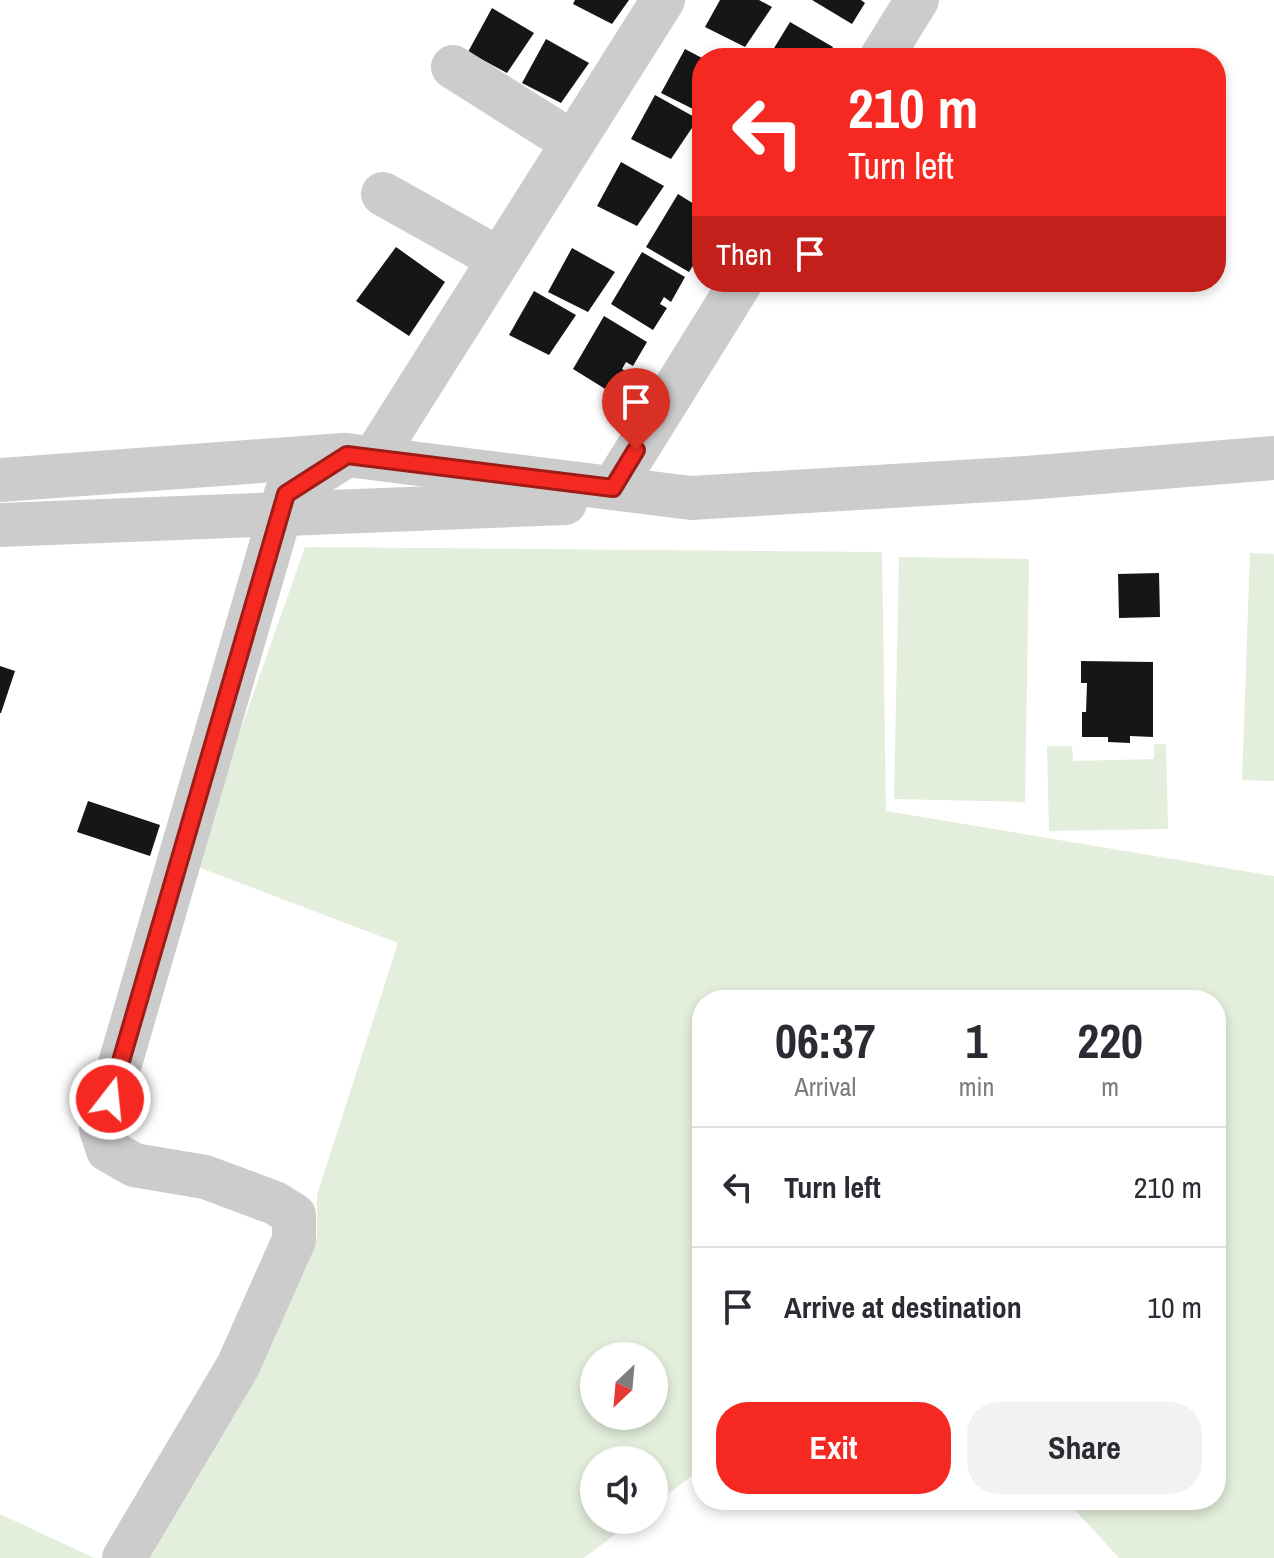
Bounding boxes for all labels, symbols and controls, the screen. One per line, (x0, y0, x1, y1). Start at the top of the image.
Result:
text: 210 m (848, 70, 978, 145)
icon: left (716, 80, 820, 184)
text: Turn left (848, 142, 954, 190)
icon: arrive (788, 232, 832, 276)
text: Then (716, 234, 772, 274)
pin (602, 368, 670, 450)
icon: arrive (614, 380, 658, 424)
text: 06:37 (775, 1008, 876, 1073)
text: 1 (966, 1008, 987, 1073)
text: 220 (1077, 1008, 1143, 1073)
position arrow (68, 1057, 152, 1141)
text: Arrival (795, 1069, 856, 1104)
text: min (959, 1069, 994, 1104)
text: m (1101, 1069, 1119, 1104)
icon: left (716, 1165, 760, 1209)
text: Turn left (784, 1167, 881, 1207)
text: 210 m (1134, 1167, 1202, 1207)
icon: arrive (716, 1285, 760, 1329)
text: Arrive at destination (784, 1287, 1022, 1327)
text: 10 m (1147, 1287, 1202, 1327)
north arrow (580, 1342, 668, 1430)
map controls (580, 1342, 668, 1534)
button: Exit (716, 1402, 951, 1494)
button: Share (967, 1402, 1202, 1494)
button: sound (580, 1446, 668, 1534)

